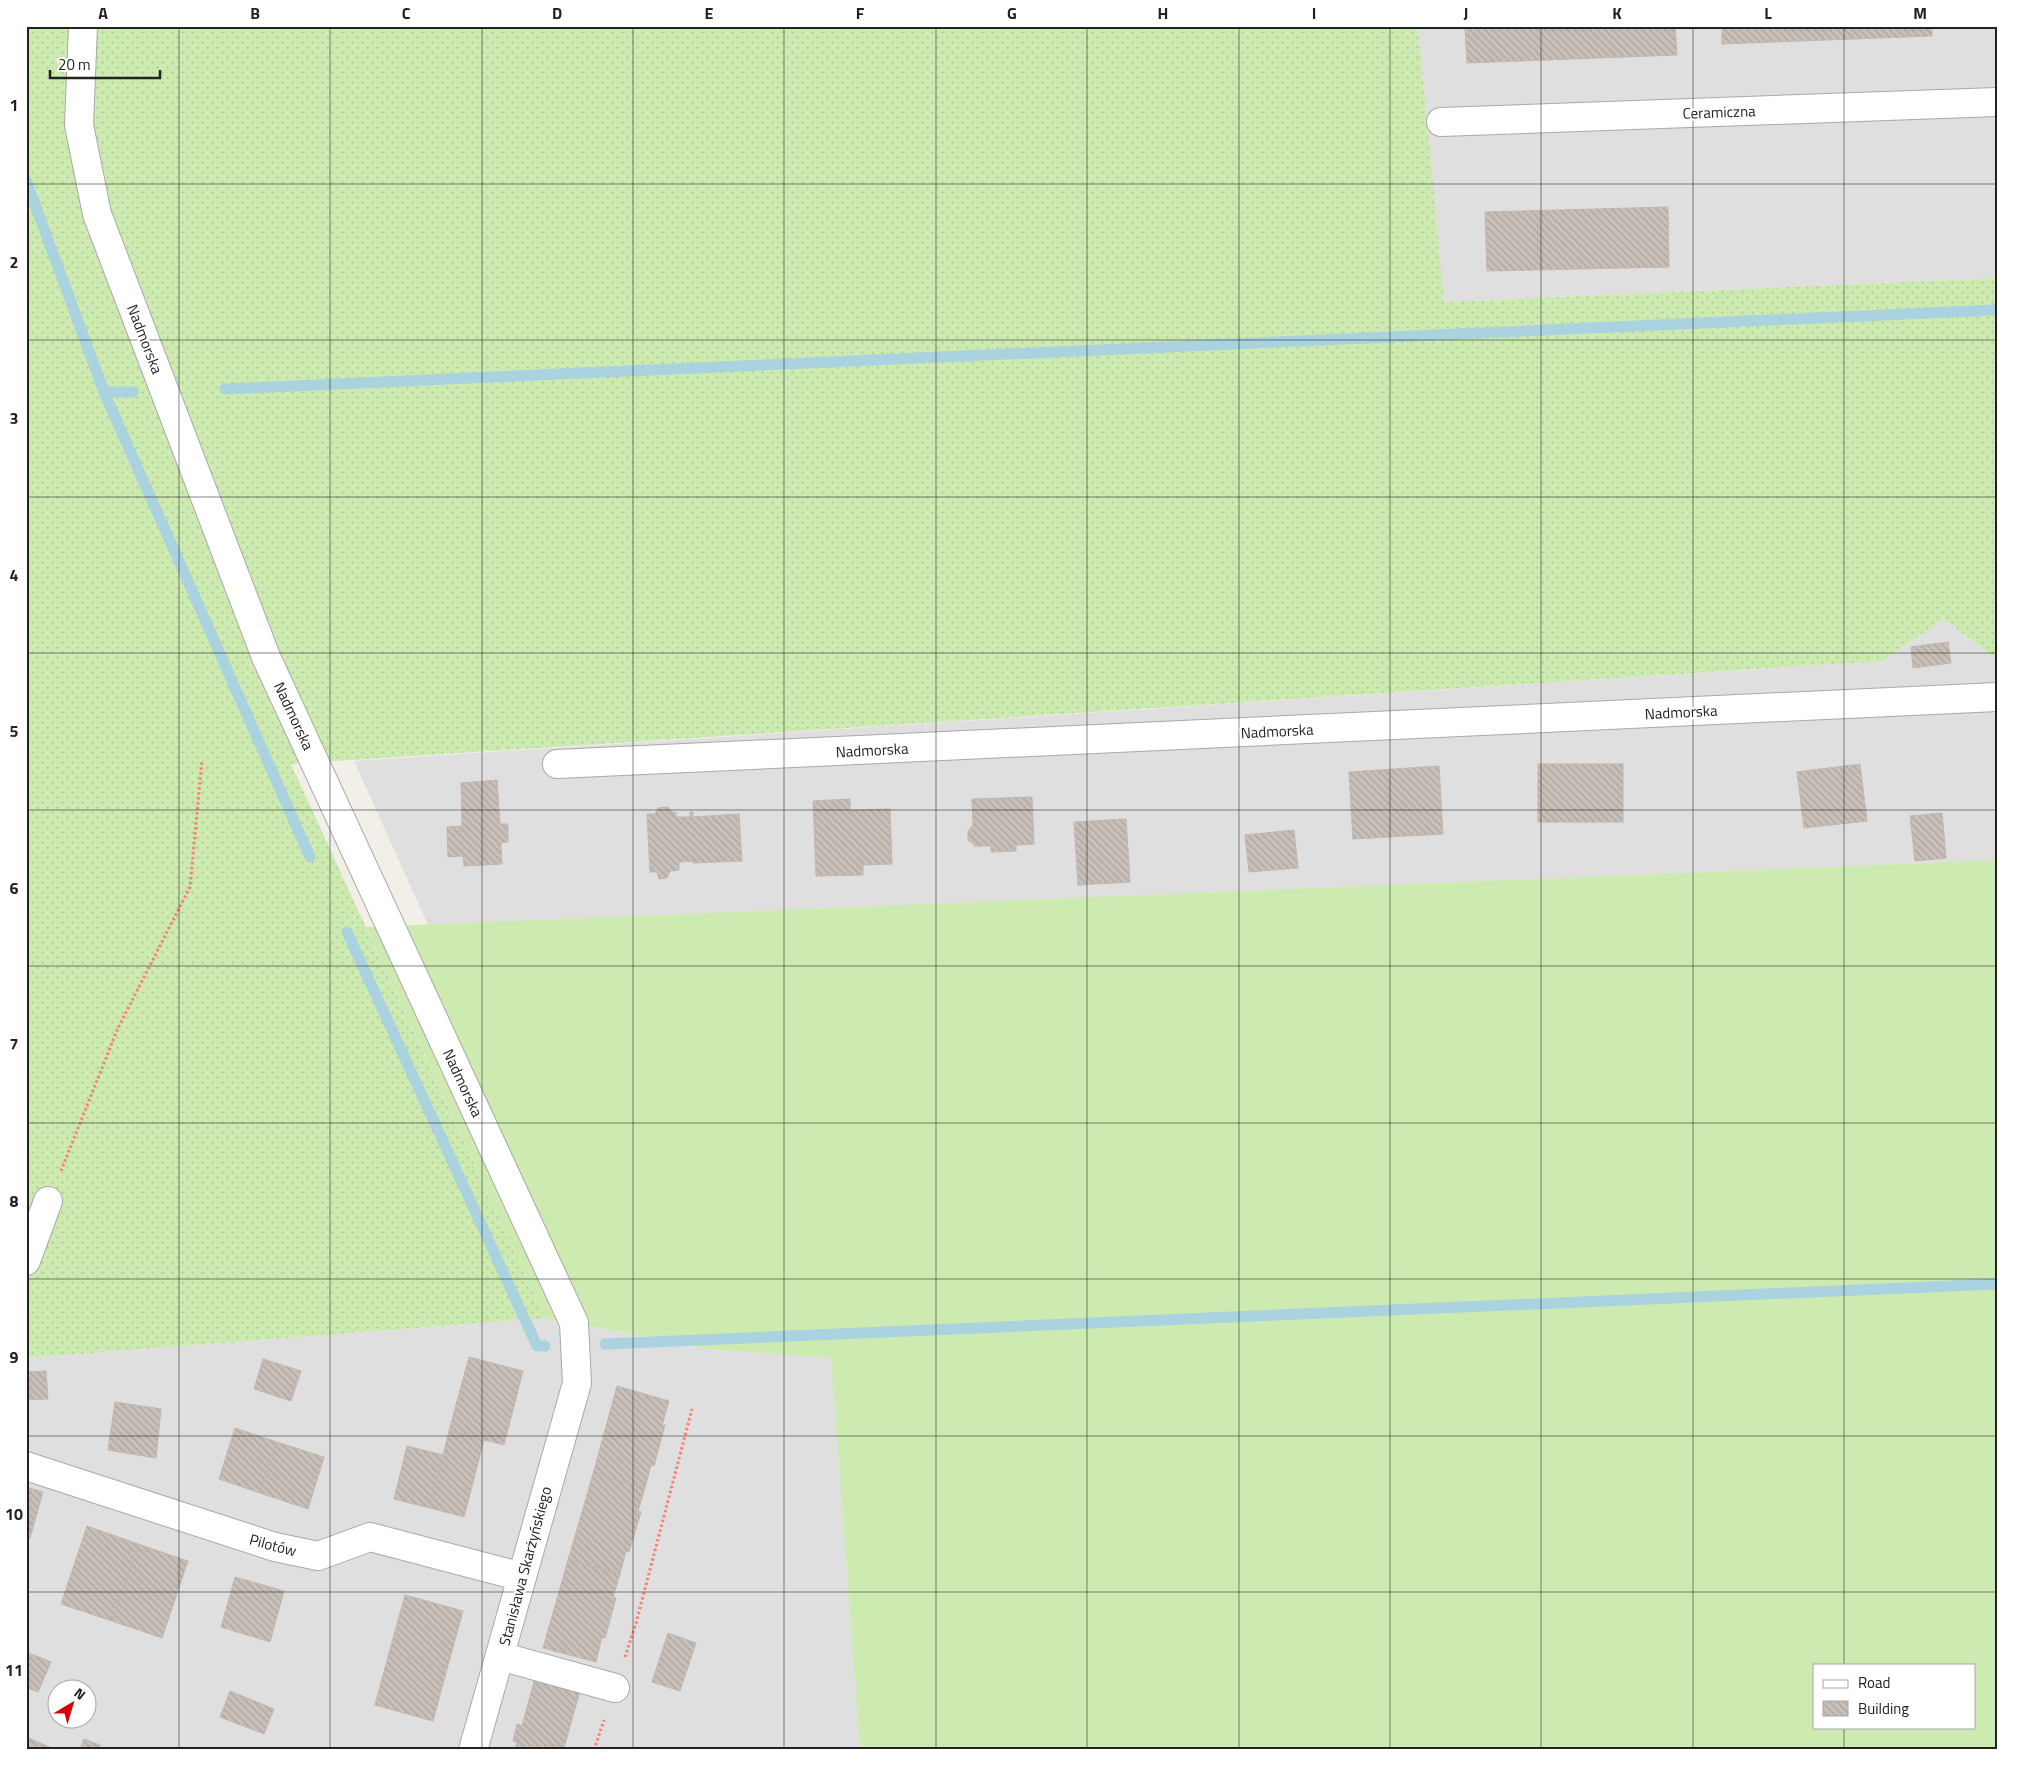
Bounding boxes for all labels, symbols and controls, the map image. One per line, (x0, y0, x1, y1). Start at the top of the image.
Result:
text: A (98, 1, 108, 25)
text: B (250, 1, 260, 25)
text: C (402, 1, 411, 25)
text: D (552, 1, 562, 25)
text: E (705, 1, 714, 25)
text: F (856, 1, 865, 25)
text: G (1007, 1, 1017, 25)
text: H (1158, 1, 1168, 25)
text: I (1312, 1, 1316, 25)
text: J (1464, 1, 1468, 25)
text: K (1612, 1, 1622, 25)
text: L (1764, 1, 1772, 25)
text: M (1913, 1, 1927, 25)
scale bar (50, 48, 160, 80)
text: 20 m (58, 53, 91, 76)
text: 1 (10, 93, 18, 117)
street label: Ceramiczna (1682, 99, 1756, 125)
text: 2 (10, 250, 18, 274)
street label: Nadmorska (121, 301, 169, 378)
text: 3 (10, 406, 18, 430)
text: 4 (10, 563, 19, 587)
street label: Nadmorska (268, 678, 320, 754)
street label: Nadmorska (1644, 699, 1718, 725)
street label: Nadmorska (1240, 718, 1314, 744)
text: 5 (10, 719, 19, 743)
street label: Nadmorska (835, 737, 909, 763)
text: 6 (10, 876, 19, 900)
text: 7 (10, 1032, 18, 1056)
street label: Nadmorska (437, 1045, 489, 1121)
text: 8 (10, 1189, 19, 1213)
text: 9 (10, 1345, 19, 1369)
street label: Stanisława Skarżyńskiego (493, 1484, 557, 1648)
text: 10 (5, 1502, 23, 1526)
street label: Pilotów (247, 1528, 299, 1562)
text: 11 (5, 1658, 23, 1682)
legend (1813, 1664, 1976, 1728)
text: Road (1858, 1671, 1890, 1694)
north arrow (48, 1678, 98, 1728)
text: N (70, 1682, 91, 1705)
text: Building (1858, 1697, 1909, 1720)

